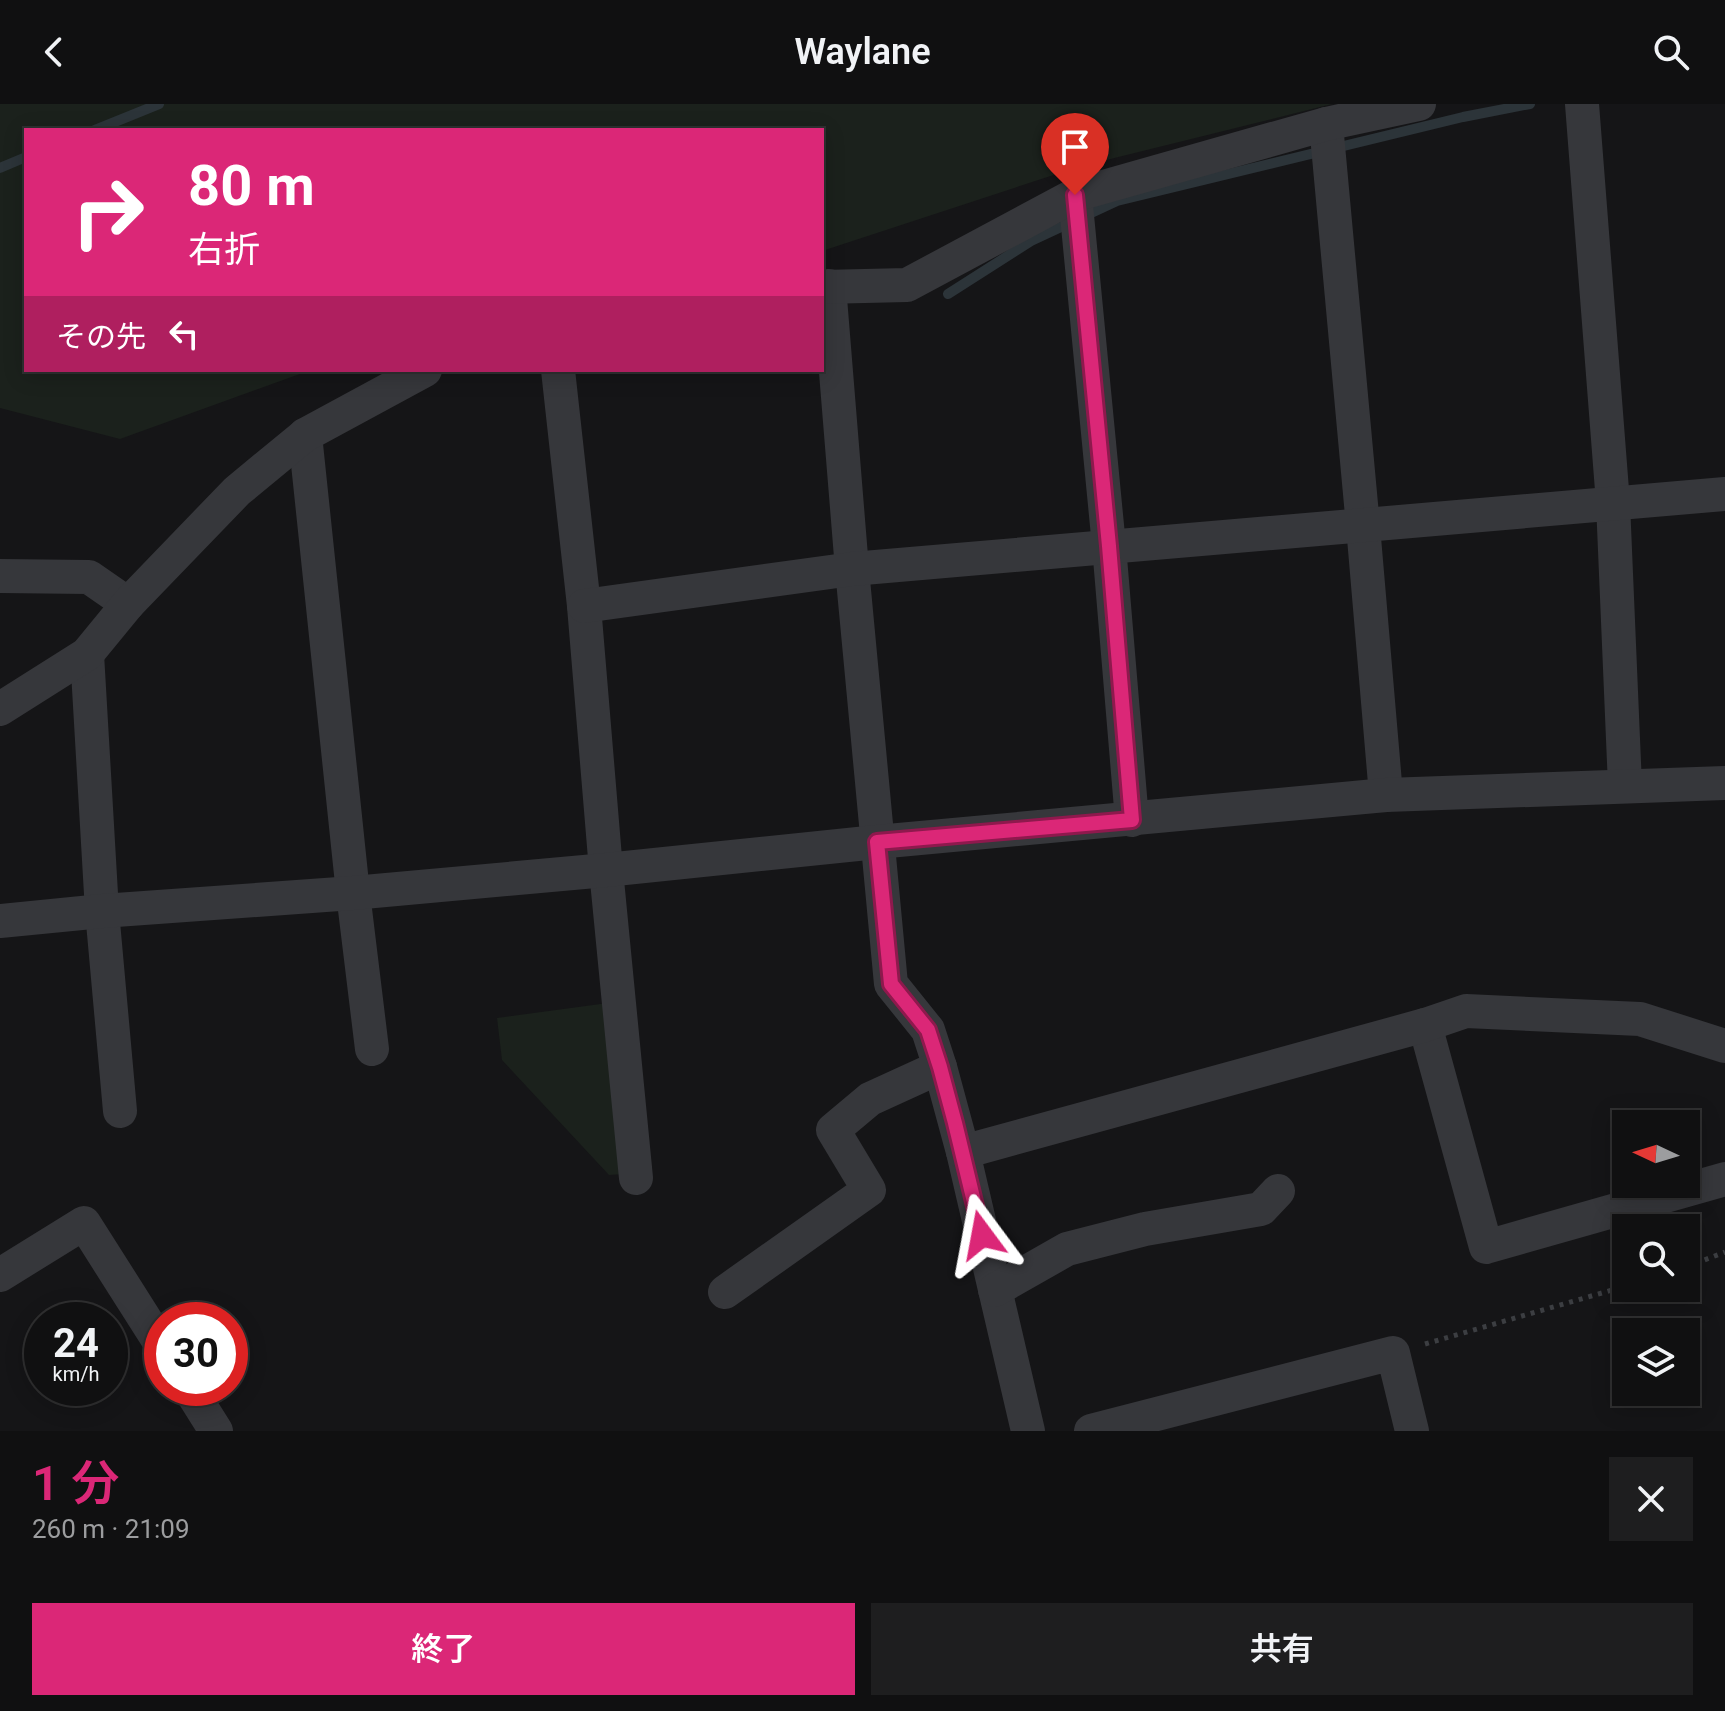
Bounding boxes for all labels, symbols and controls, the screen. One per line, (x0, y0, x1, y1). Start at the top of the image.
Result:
icon: back (32, 30, 76, 74)
icon: search (1649, 30, 1693, 74)
text: Waylane (794, 31, 931, 73)
pin (1041, 113, 1109, 195)
icon: arrive (1053, 125, 1097, 169)
text: 80 m (188, 153, 315, 219)
icon: right (56, 160, 160, 264)
text: 右折 (188, 229, 260, 271)
icon: left (162, 312, 206, 356)
text: その先 (56, 319, 146, 354)
north arrow (1612, 1110, 1700, 1198)
map controls (1612, 1110, 1700, 1406)
position arrow (940, 1193, 1024, 1277)
button: search (1612, 1214, 1700, 1302)
speed limit sign: 30 (144, 1302, 248, 1406)
button: layers (1612, 1318, 1700, 1406)
text: 24 (53, 1320, 99, 1367)
text: km/h (53, 1362, 99, 1386)
text: 1 分 (32, 1455, 119, 1512)
button: close (1609, 1457, 1693, 1541)
text: 260 m · 21:09 (32, 1514, 190, 1544)
button: 終了 (32, 1603, 855, 1695)
button: 共有 (871, 1603, 1693, 1695)

